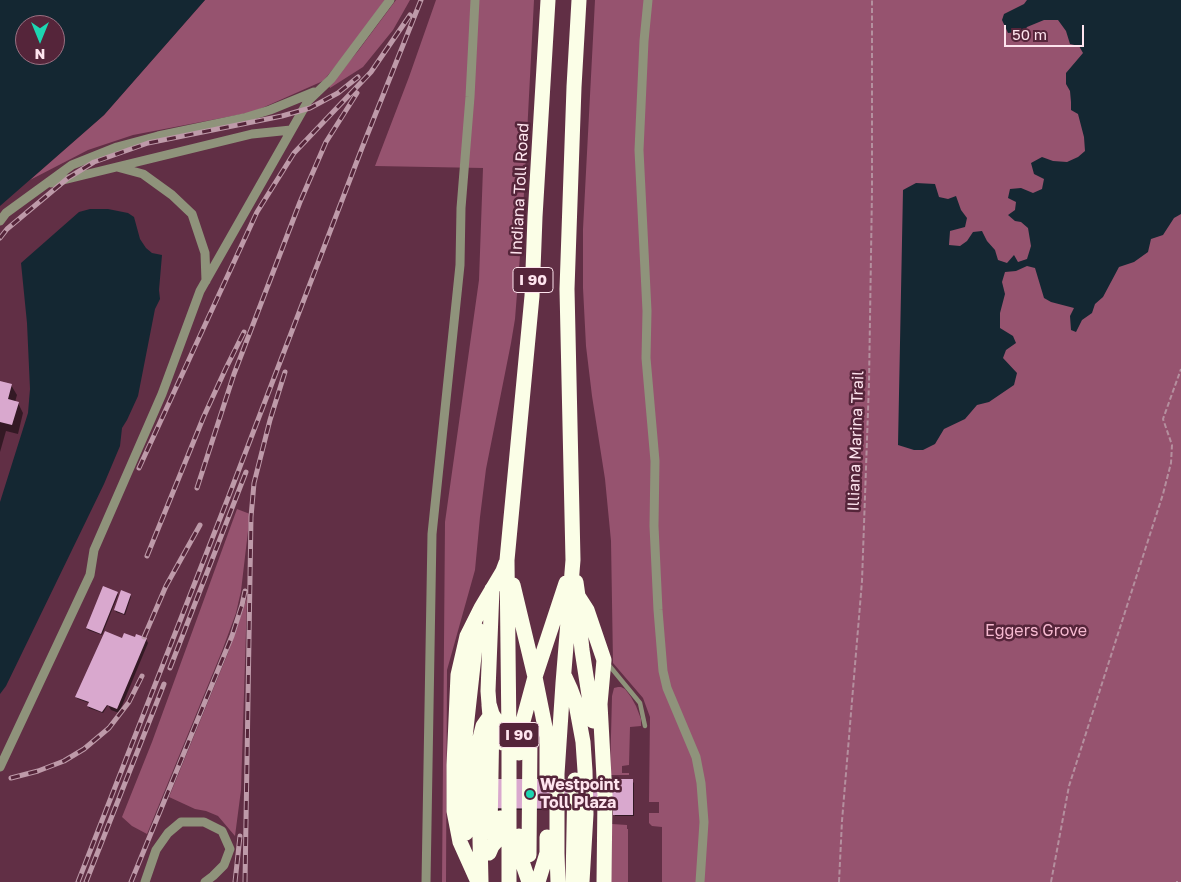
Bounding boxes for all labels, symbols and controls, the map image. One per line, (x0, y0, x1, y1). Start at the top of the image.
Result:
north arrow (15, 15, 65, 65)
scale bar (1006, 15, 1086, 47)
text: 50 m (1012, 25, 1047, 43)
text: N (35, 46, 45, 63)
street label: Indiana Toll Road (507, 122, 533, 256)
road number: I 90 (513, 268, 553, 292)
street label: Illiana Marina Trail (844, 370, 868, 512)
park label: Eggers Grove (985, 621, 1087, 641)
road number: I 90 (499, 722, 539, 748)
place label: Westpoint Toll Plaza (540, 775, 620, 813)
marker: Westpoint Toll Plaza (524, 788, 536, 800)

